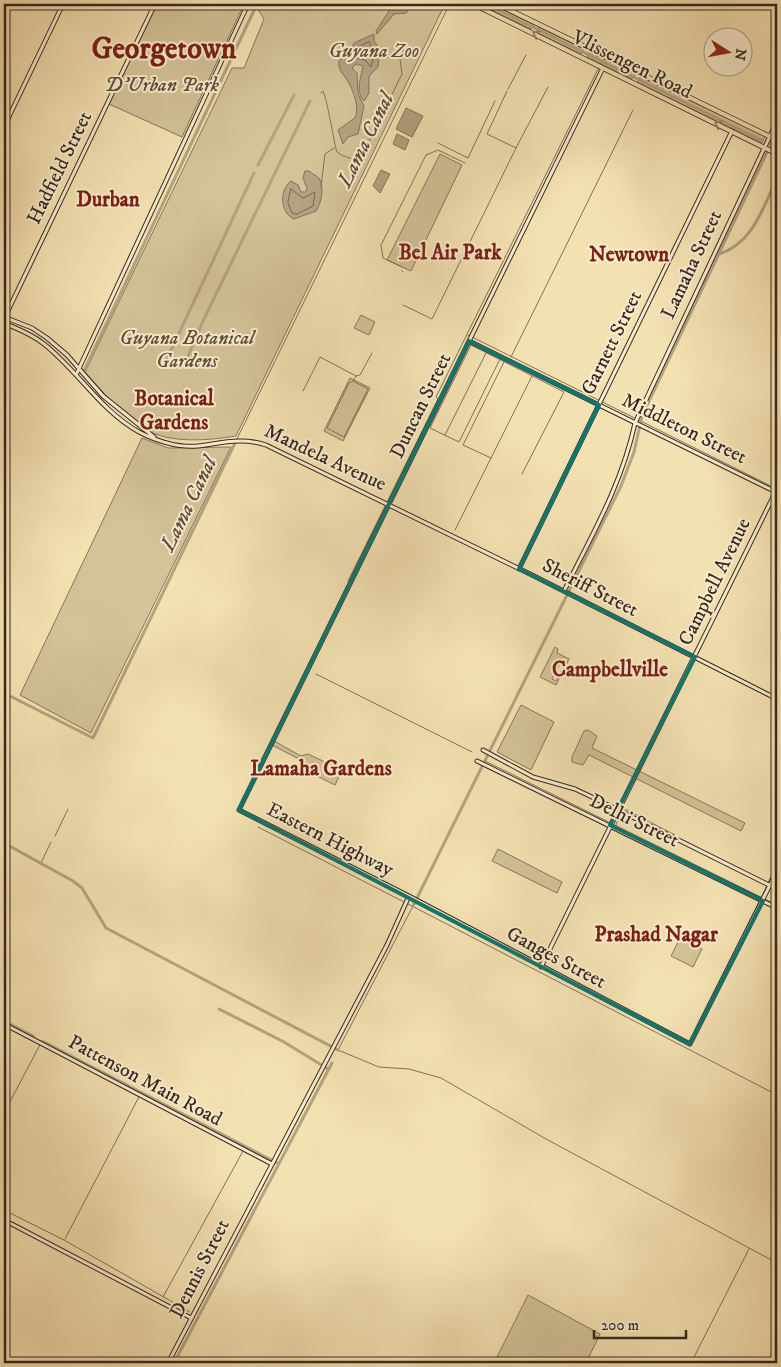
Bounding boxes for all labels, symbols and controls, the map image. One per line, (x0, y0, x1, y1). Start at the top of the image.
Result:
street label: Vlissengen Road (567, 25, 696, 105)
north arrow (704, 28, 754, 78)
one-way arrow (532, 30, 541, 40)
district label: Georgetown (91, 31, 237, 68)
park label: Guyana Zoo (329, 39, 419, 64)
text: N (730, 47, 750, 62)
park label: D'Urban Park (105, 73, 220, 98)
water label: Lama Canal (332, 86, 401, 192)
street label: Hadfield Street (22, 108, 98, 228)
one-way arrow (714, 120, 723, 130)
district label: Durban (76, 187, 141, 213)
street label: Lamaha Street (656, 207, 728, 323)
district label: Bel Air Park (398, 240, 502, 266)
district label: Newtown (589, 242, 670, 268)
street label: Garnett Street (576, 287, 648, 399)
park label: Guyana Botanical Gardens (120, 326, 256, 374)
street label: Duncan Street (385, 349, 457, 463)
district label: Botanical Gardens (134, 386, 215, 436)
street label: Middleton Street (617, 388, 751, 470)
street label: Mandela Avenue (260, 419, 390, 497)
water label: Lama Canal (155, 450, 224, 556)
street label: Campbell Avenue (673, 514, 757, 650)
street label: Sheriff Street (538, 553, 642, 623)
district label: Campbellville (552, 657, 668, 683)
district label: Lamaha Gardens (250, 756, 392, 782)
street label: Delhi Street (585, 789, 683, 853)
street label: Eastern Highway (262, 797, 398, 883)
street label: Ganges Street (502, 921, 610, 995)
district label: Prashad Nagar (594, 922, 719, 948)
street label: Pattenson Main Road (64, 1030, 226, 1132)
street label: Dennis Street (164, 1215, 236, 1323)
scale bar (594, 1307, 686, 1339)
text: 200 m (601, 1316, 639, 1335)

